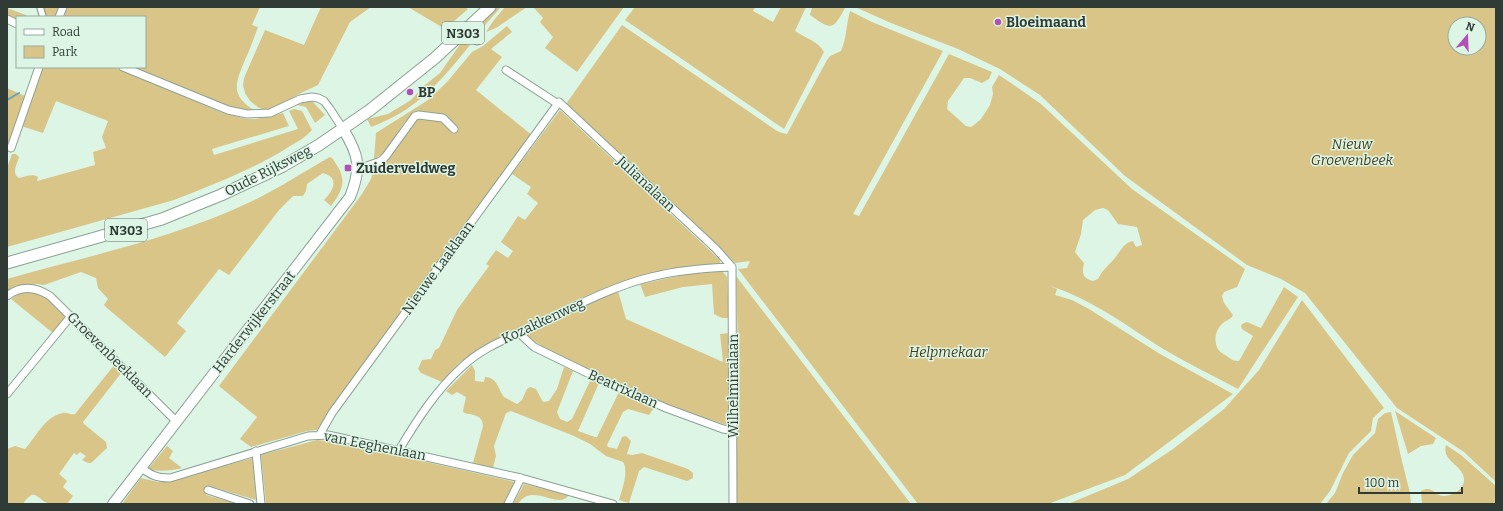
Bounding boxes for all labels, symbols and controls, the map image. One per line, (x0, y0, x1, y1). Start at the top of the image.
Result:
place label: Bloeimaand (1006, 14, 1087, 31)
legend (16, 16, 146, 68)
north arrow (1447, 16, 1487, 56)
marker: Bloeimaand (993, 17, 1003, 27)
text: N (1464, 19, 1477, 35)
road number: N303 (442, 22, 484, 44)
text: Road (52, 25, 80, 39)
text: Park (52, 45, 78, 59)
place label: BP (418, 84, 436, 101)
marker: BP (405, 87, 415, 97)
park label: Nieuw Groevenbeek (1311, 136, 1394, 169)
street label: Oude Rijksweg (222, 142, 314, 200)
street label: Julianalaan (613, 152, 679, 215)
place label: Zuiderveldweg (356, 160, 456, 177)
marker: Zuiderveldweg (343, 163, 353, 173)
street label: Nieuwe Laaklaan (398, 218, 478, 318)
road number: N303 (105, 219, 147, 241)
street label: Harderwijkerstraat (209, 268, 299, 376)
street label: Kozakkenweg (499, 294, 587, 348)
street label: Groevenbeeklaan (64, 309, 157, 402)
street label: Wilhelminalaan (725, 334, 742, 438)
park label: Helpmekaar (909, 344, 989, 361)
street label: Beatrixlaan (585, 366, 661, 412)
street label: van Eeghenlaan (322, 428, 428, 464)
scale bar (1359, 469, 1462, 495)
text: 100 m (1365, 476, 1400, 490)

